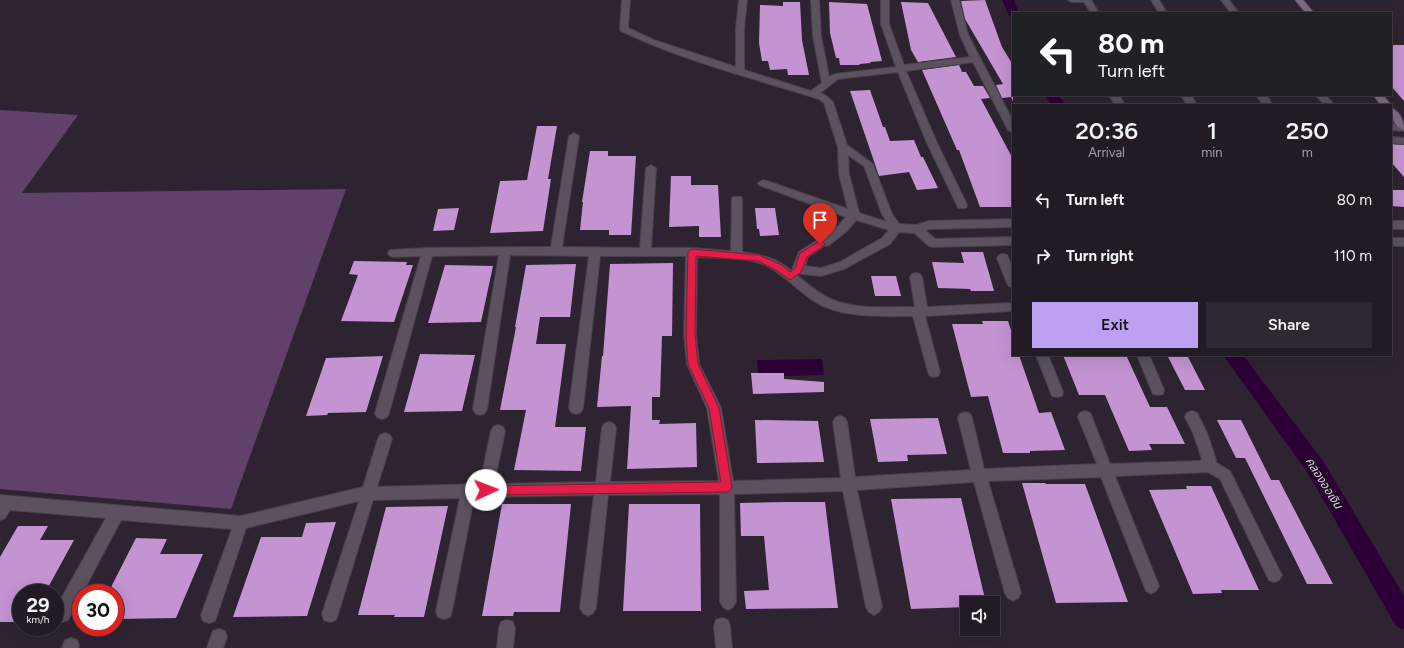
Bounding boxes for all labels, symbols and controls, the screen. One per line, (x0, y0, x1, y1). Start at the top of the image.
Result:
text: 80 m (1098, 26, 1164, 60)
icon: left (1032, 28, 1084, 80)
text: Turn left (1098, 60, 1165, 82)
text: 20:36 (1075, 116, 1138, 145)
text: 1 (1207, 116, 1217, 145)
text: 250 (1286, 116, 1329, 145)
text: Arrival (1088, 145, 1125, 160)
text: min (1201, 145, 1223, 160)
text: m (1302, 145, 1313, 160)
icon: left (1032, 189, 1054, 211)
text: Turn left (1066, 191, 1124, 209)
text: 80 m (1337, 191, 1372, 209)
pin (803, 203, 837, 244)
icon: arrive (809, 209, 831, 231)
icon: right (1032, 245, 1054, 267)
text: Turn right (1066, 247, 1134, 265)
text: 110 m (1334, 247, 1372, 265)
button: Exit (1032, 302, 1198, 348)
button: Share (1206, 302, 1372, 348)
water label: คลองออเงิน (1303, 455, 1346, 512)
position arrow (465, 469, 507, 511)
speed limit sign: 30 (72, 584, 124, 636)
text: 29 (26, 593, 50, 617)
map controls (960, 596, 1000, 636)
button: sound (960, 596, 1000, 636)
text: km/h (27, 613, 49, 626)

